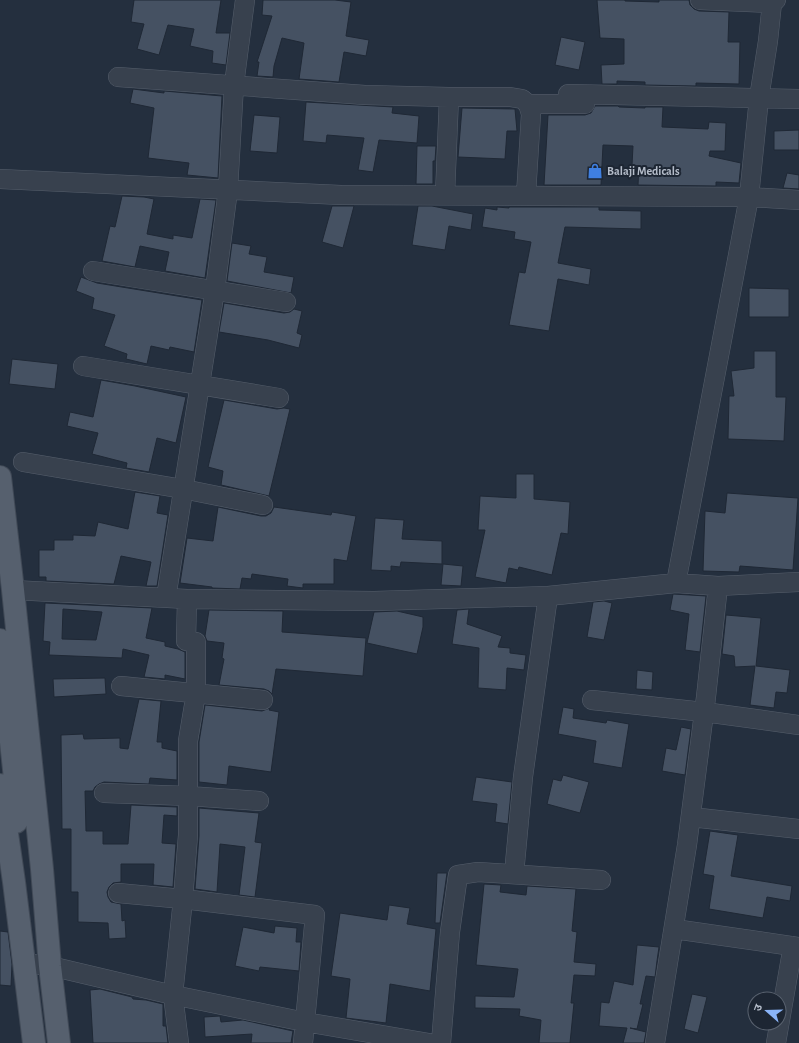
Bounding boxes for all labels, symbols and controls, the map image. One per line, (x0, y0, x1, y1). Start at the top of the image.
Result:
shop icon: Balaji Medicals (586, 162, 604, 180)
place label: Balaji Medicals (607, 165, 680, 178)
north arrow (747, 991, 787, 1031)
text: उ (752, 1002, 765, 1013)

